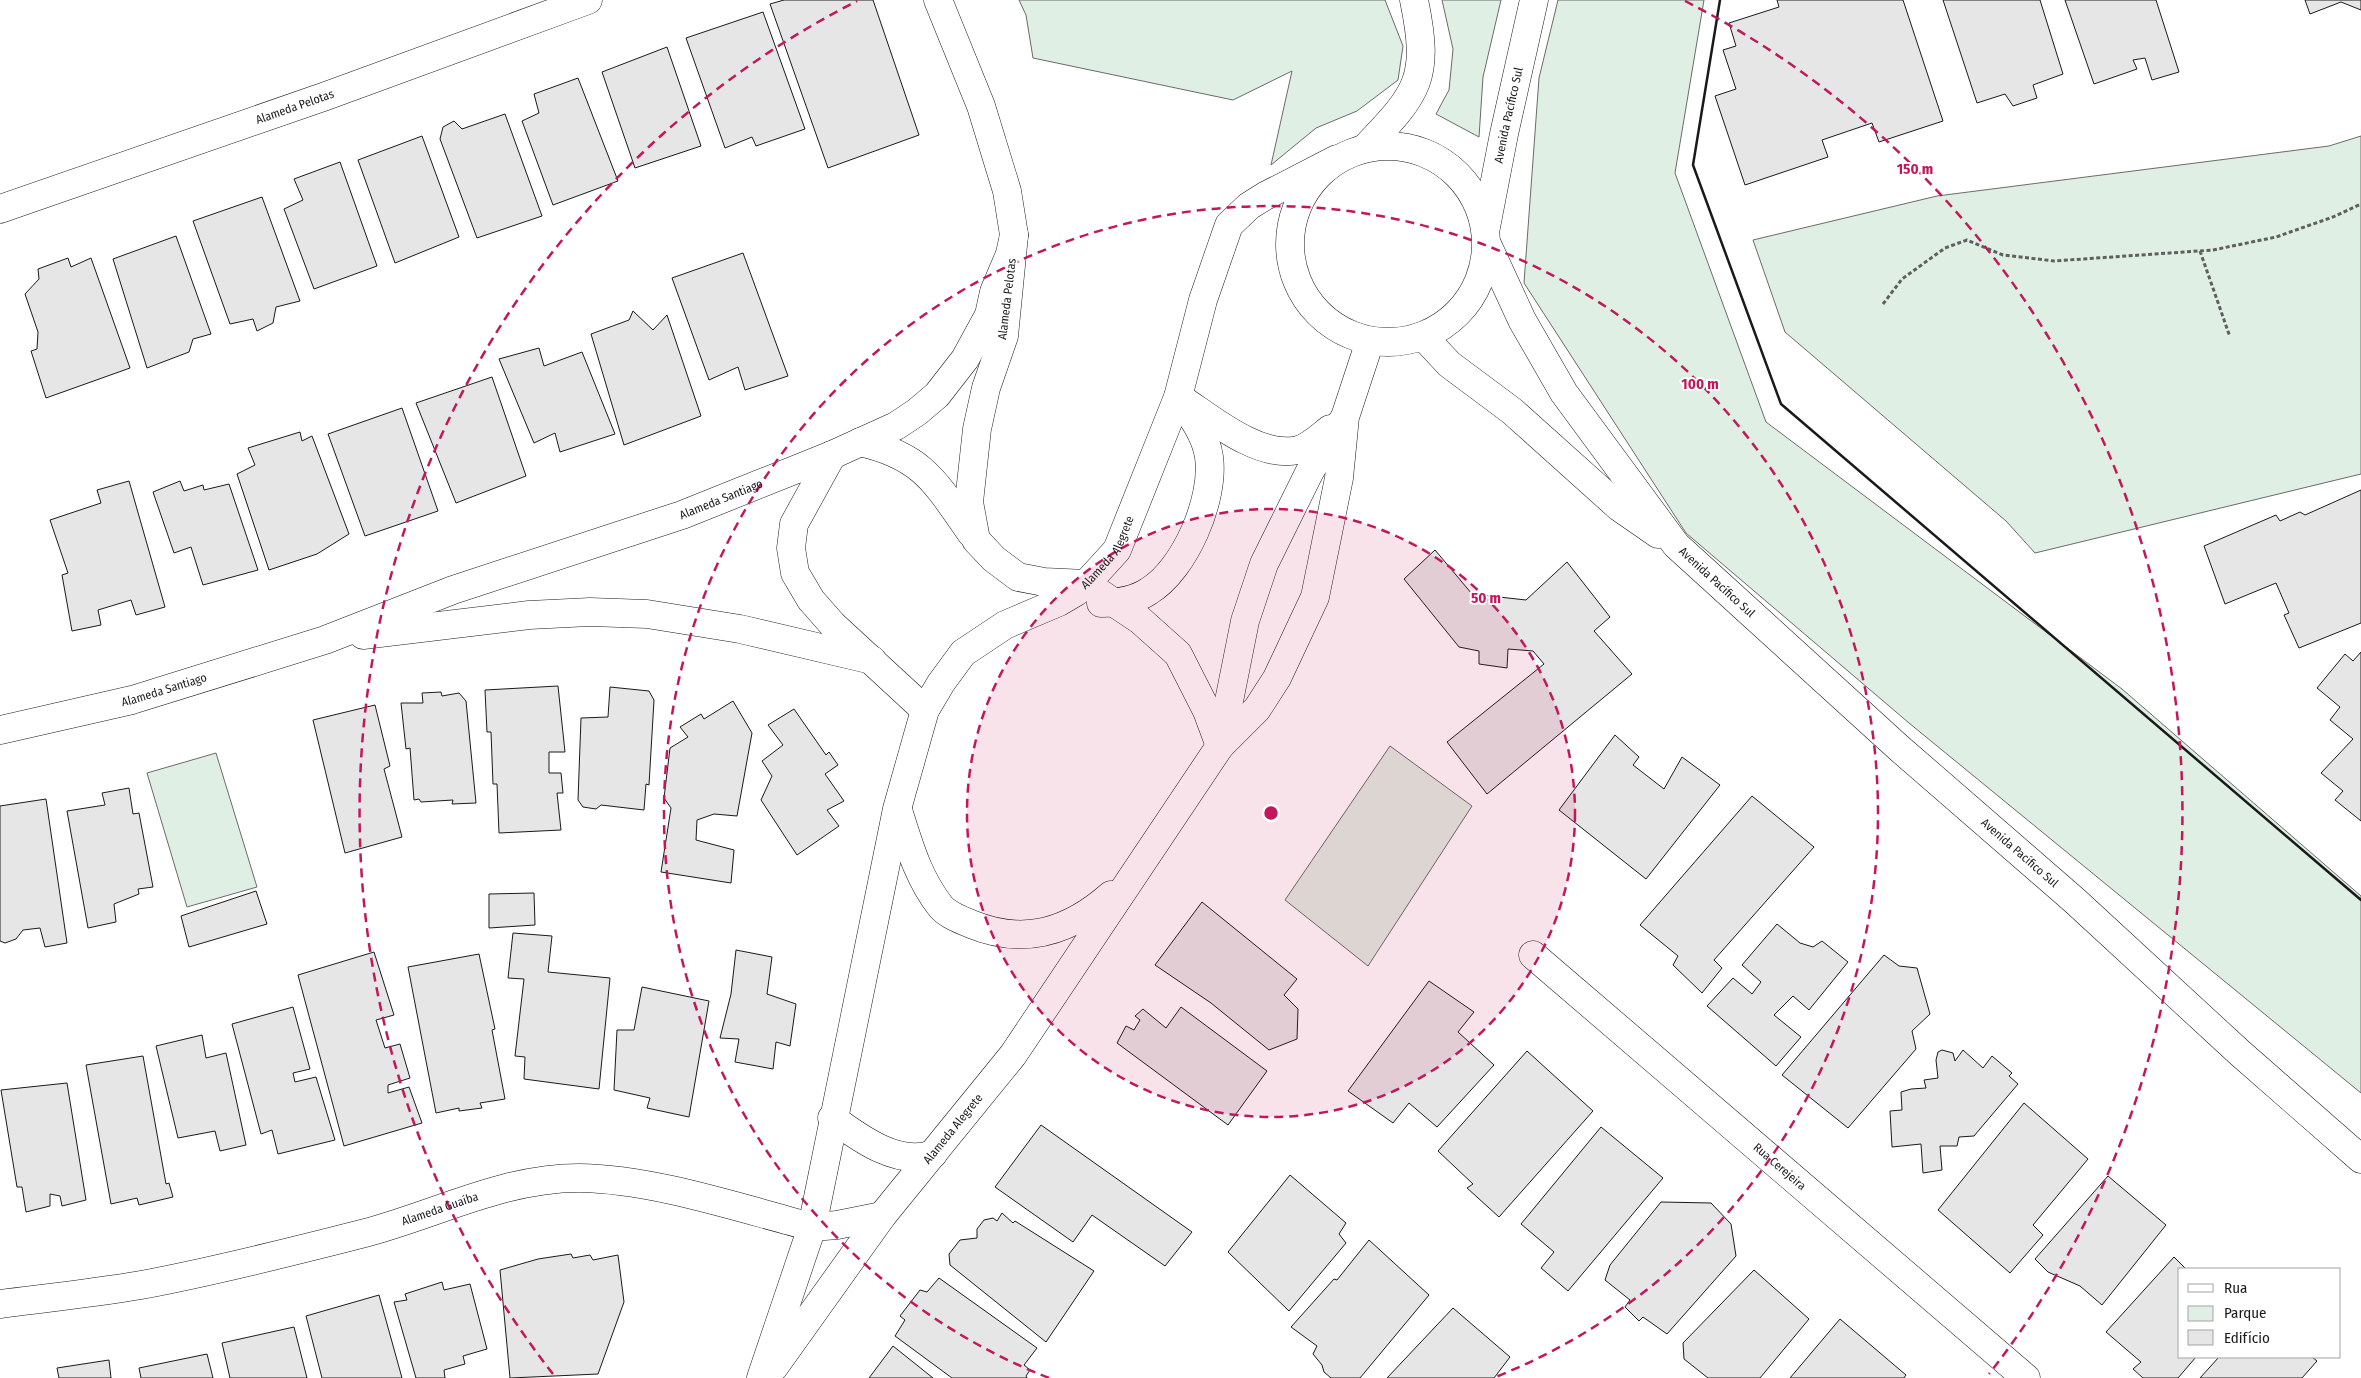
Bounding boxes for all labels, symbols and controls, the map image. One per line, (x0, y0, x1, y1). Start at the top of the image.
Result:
street label: Avenida Pacífico Sul (1492, 66, 1526, 164)
street label: Alameda Pelotas (254, 87, 336, 127)
text: 150 m (1897, 160, 1933, 178)
street label: Alameda Pelotas (995, 258, 1019, 340)
text: 100 m (1681, 375, 1719, 393)
street label: Alameda Santiago (678, 476, 765, 522)
street label: Alameda Alegrete (1078, 514, 1137, 592)
street label: Avenida Pacífico Sul (1676, 544, 1758, 620)
text: 50 m (1471, 589, 1501, 607)
street label: Alameda Santiago (120, 670, 208, 709)
centre of rings (1262, 804, 1280, 822)
street label: Avenida Pacífico Sul (1978, 815, 2061, 890)
street label: Alameda Alegrete (920, 1091, 986, 1167)
street label: Rua Cerejeira (1750, 1140, 1809, 1193)
street label: Alameda Guaíba (400, 1189, 480, 1228)
legend (2178, 1268, 2341, 1358)
text: Rua (2224, 1279, 2247, 1297)
text: Parque (2224, 1304, 2267, 1322)
text: Edifício (2224, 1329, 2270, 1347)

